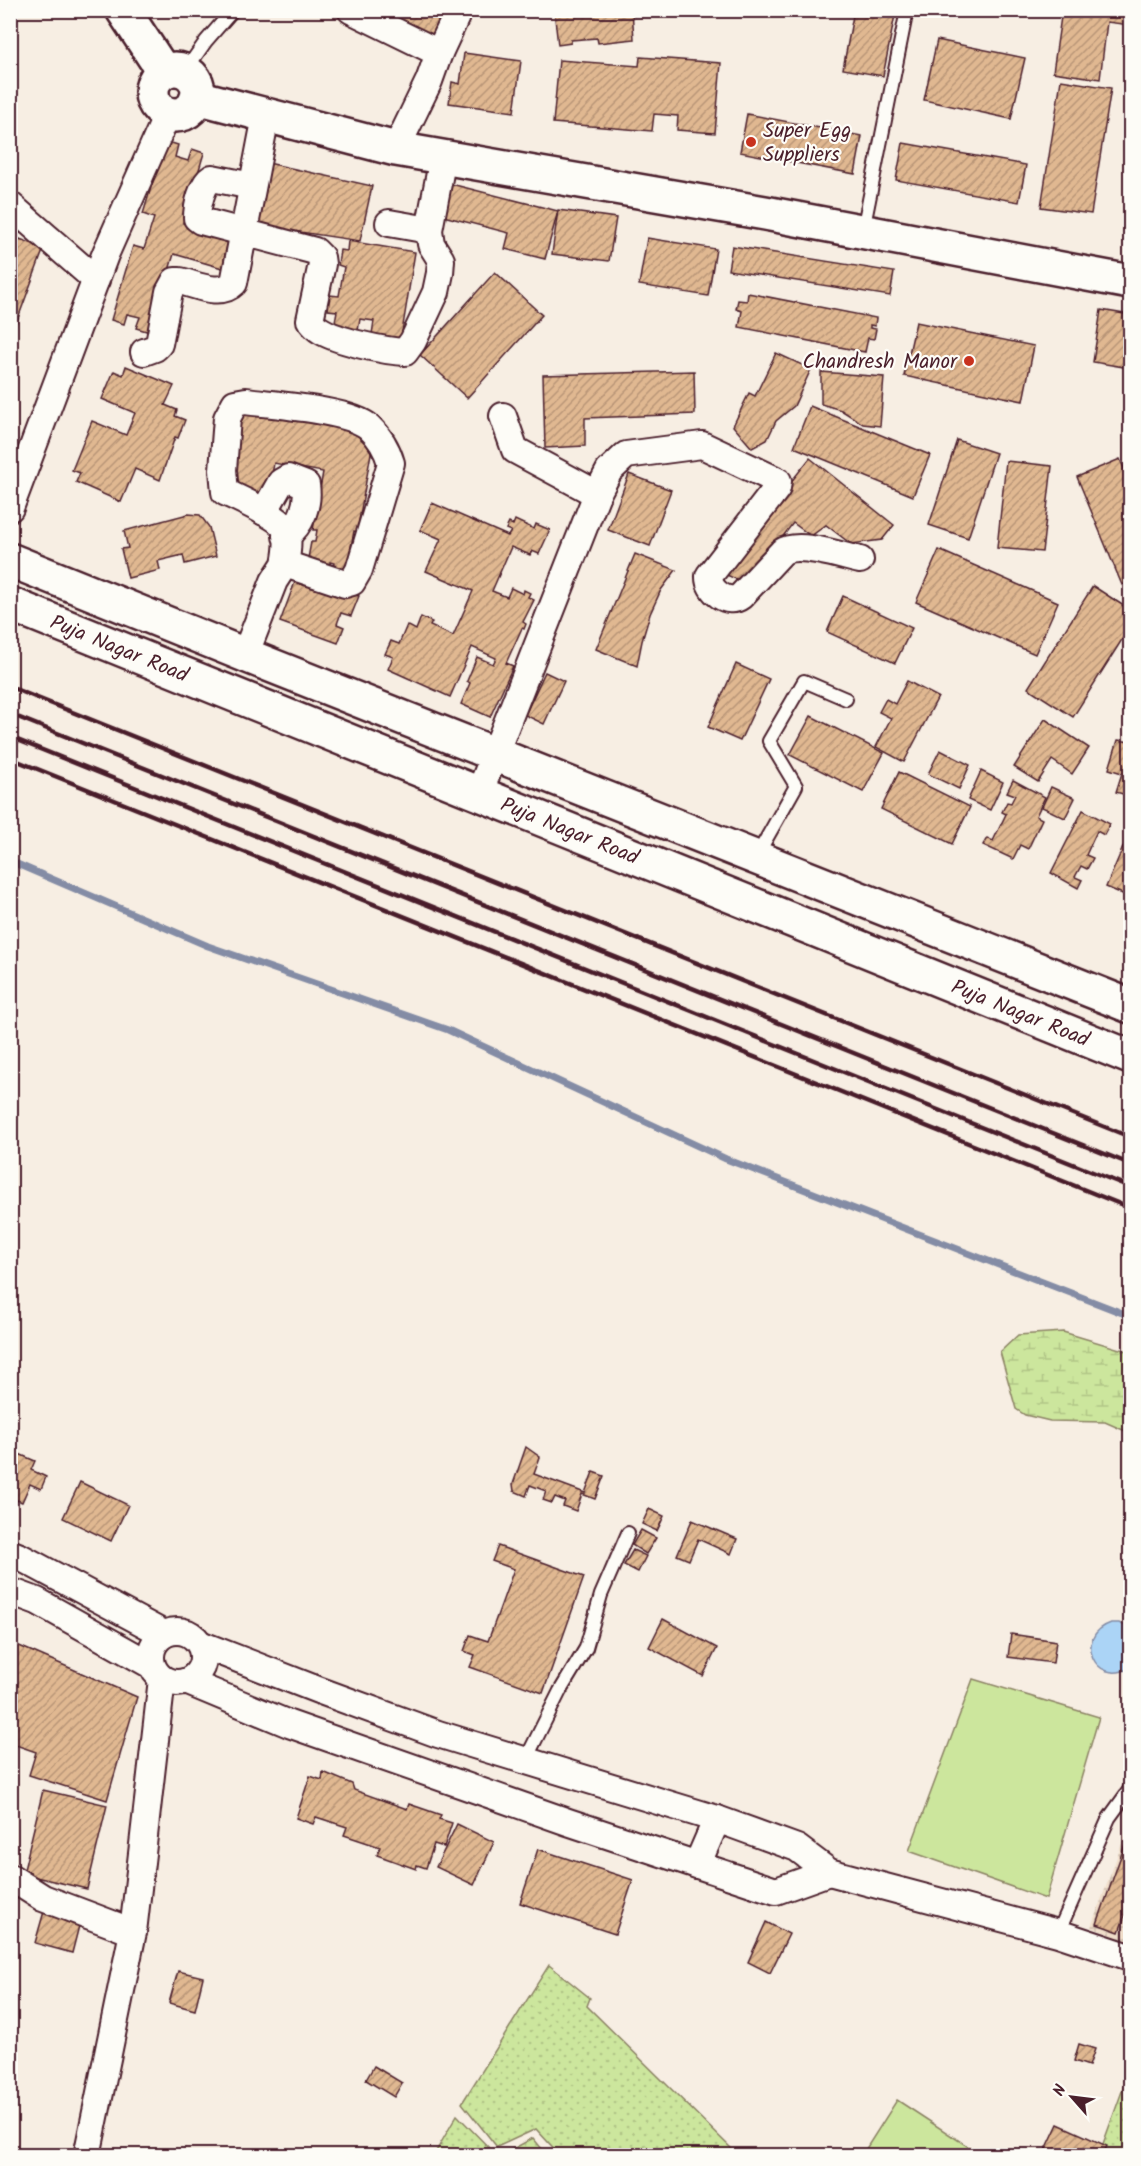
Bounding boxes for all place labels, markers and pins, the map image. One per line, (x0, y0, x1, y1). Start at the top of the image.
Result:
place label: Super Egg Suppliers (763, 115, 851, 172)
marker: Super Egg Suppliers (744, 135, 758, 149)
place label: Chandresh Manor (803, 346, 958, 379)
marker: Chandresh Manor (962, 354, 976, 368)

